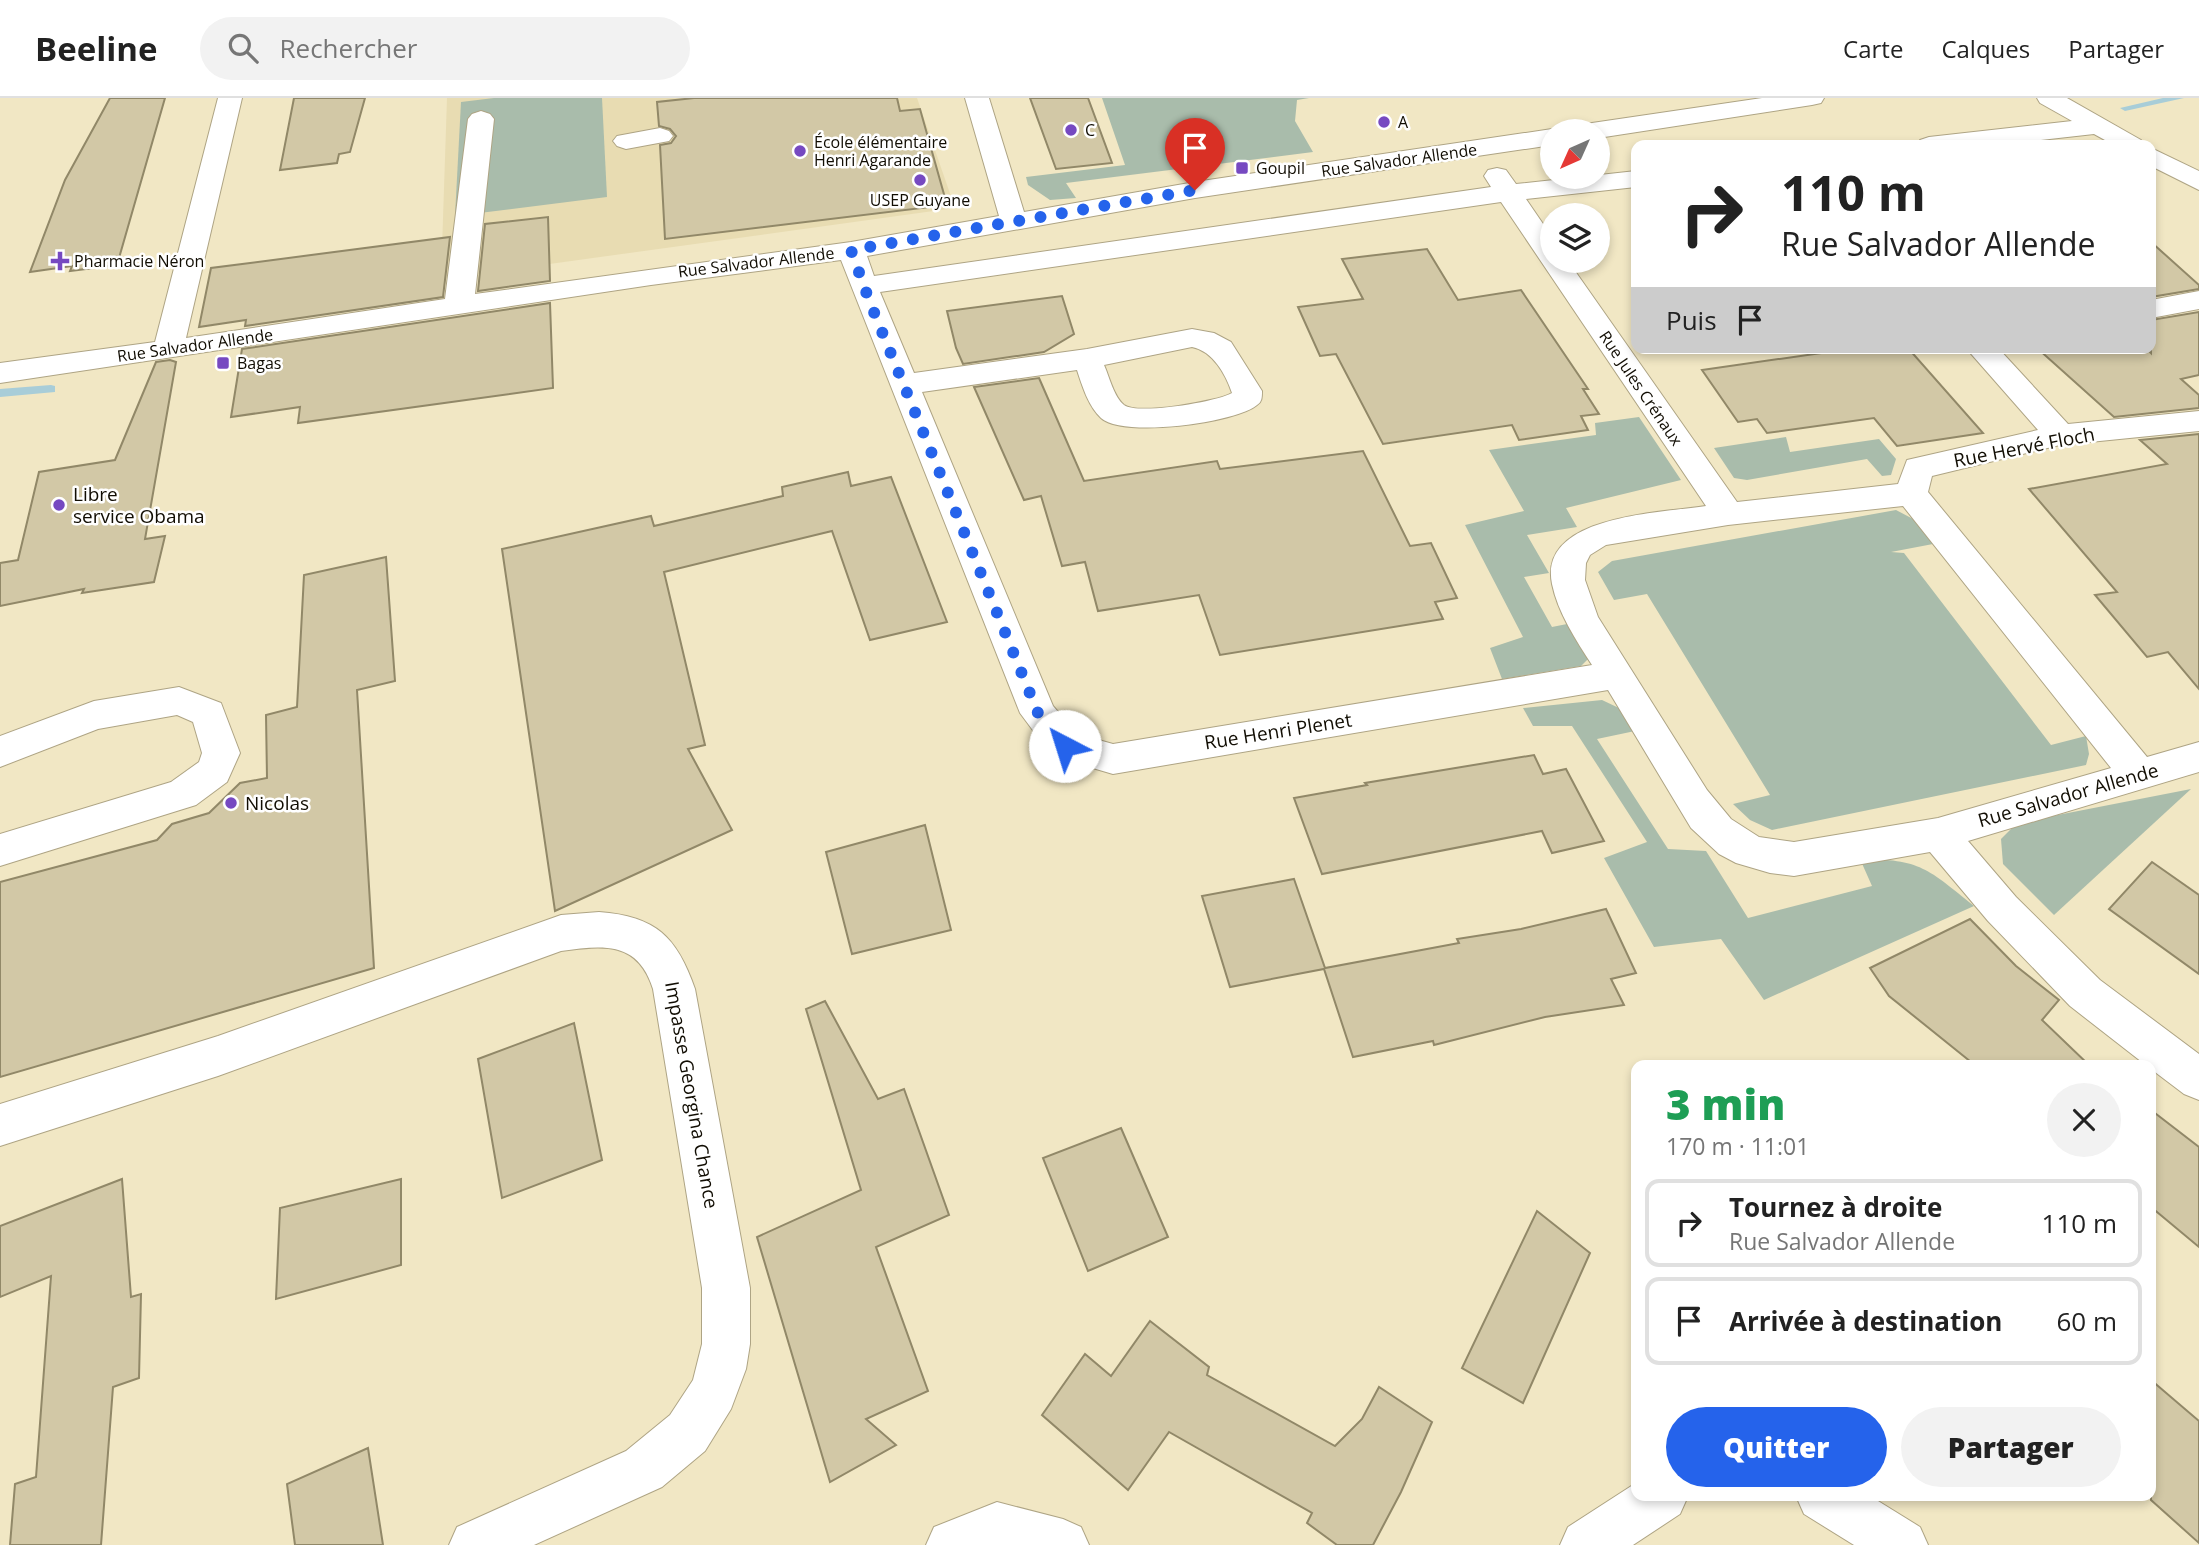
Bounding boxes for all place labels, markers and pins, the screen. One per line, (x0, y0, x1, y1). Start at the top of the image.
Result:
place label: A (1398, 111, 1409, 133)
marker: A (1376, 114, 1392, 130)
pin (1165, 118, 1225, 190)
place label: C (1085, 119, 1095, 141)
marker: C (1063, 122, 1079, 138)
place label: École élémentaire Henri Agarande (814, 131, 947, 171)
marker: École élémentaire Henri Agarande (792, 143, 808, 159)
place label: Goupil (1256, 157, 1305, 179)
marker: Goupil (1234, 160, 1250, 176)
marker: USEP Guyane (912, 172, 928, 188)
place label: USEP Guyane (870, 189, 970, 211)
place label: Pharmacie Néron (74, 250, 204, 272)
marker: Pharmacie Néron (52, 253, 68, 269)
place label: Bagas (237, 352, 281, 374)
marker: Bagas (215, 355, 231, 371)
place label: Libre service Obama (73, 481, 205, 529)
marker: Libre service Obama (51, 497, 67, 513)
place label: Nicolas (245, 790, 309, 816)
marker: Nicolas (223, 795, 239, 811)

